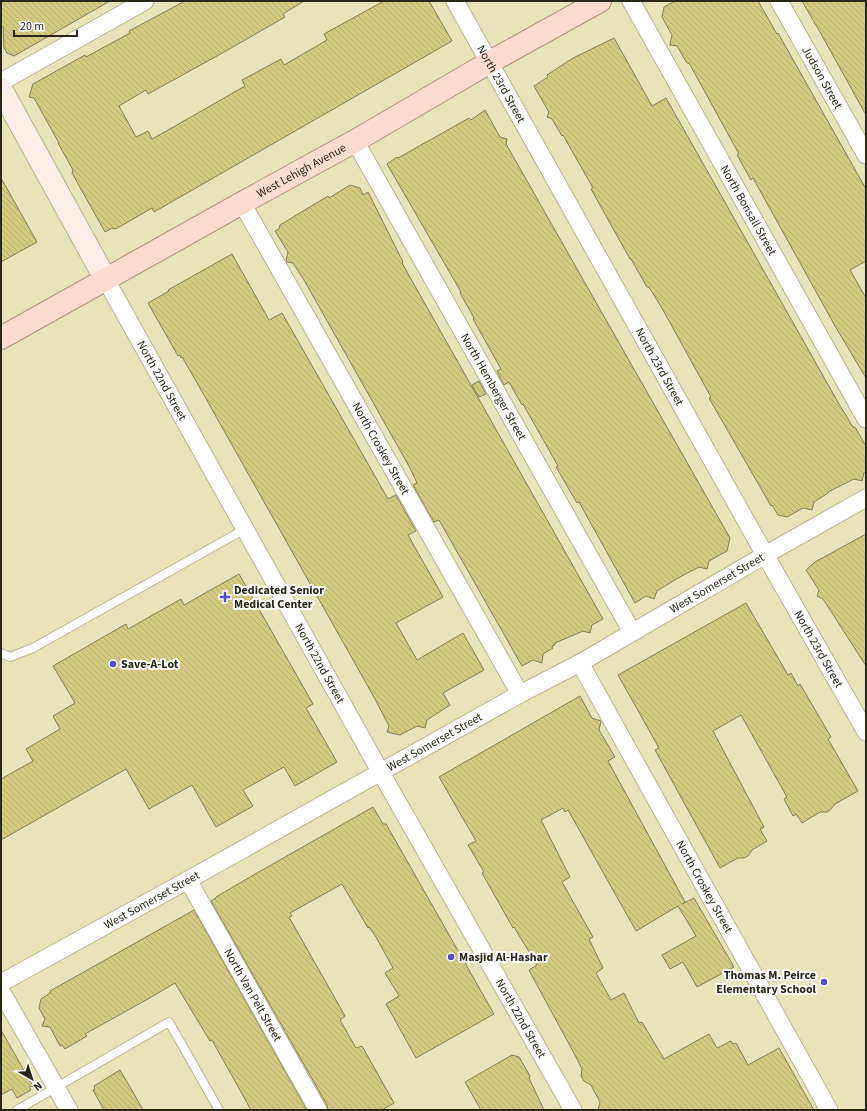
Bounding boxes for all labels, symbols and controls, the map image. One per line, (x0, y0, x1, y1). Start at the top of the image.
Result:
scale bar (14, 12, 77, 38)
text: 20 m (20, 18, 44, 35)
street label: North 23rd Street (472, 42, 530, 126)
street label: Judson Street (797, 43, 846, 112)
street label: West Lehigh Avenue (254, 139, 350, 202)
street label: North Bonsall Street (716, 162, 780, 259)
street label: North 23rd Street (631, 325, 688, 409)
street label: North Hemberger Street (456, 330, 530, 443)
street label: North 22nd Street (132, 338, 191, 424)
street label: North Croskey Street (348, 399, 413, 498)
street label: West Somerset Street (667, 549, 768, 618)
place label: Dedicated Senior Medical Center (234, 582, 324, 613)
marker: Dedicated Senior Medical Center (219, 591, 231, 603)
street label: North 23rd Street (789, 607, 847, 691)
street label: North 22nd Street (290, 621, 349, 707)
place label: Save-A-Lot (121, 656, 179, 673)
marker: Save-A-Lot (108, 659, 118, 669)
street label: West Somerset Street (384, 709, 486, 776)
street label: North Croskey Street (671, 837, 737, 936)
street label: West Somerset Street (101, 867, 203, 934)
street label: North Van Pelt Street (219, 945, 286, 1045)
place label: Masjid Al-Hashar (459, 949, 548, 966)
marker: Masjid Al-Hashar (446, 952, 456, 962)
place label: Thomas M. Peirce Elementary School (716, 967, 817, 998)
street label: North 22nd Street (491, 976, 550, 1062)
marker: Thomas M. Peirce Elementary School (819, 977, 829, 987)
north arrow (12, 1059, 52, 1099)
text: N (30, 1078, 46, 1095)

